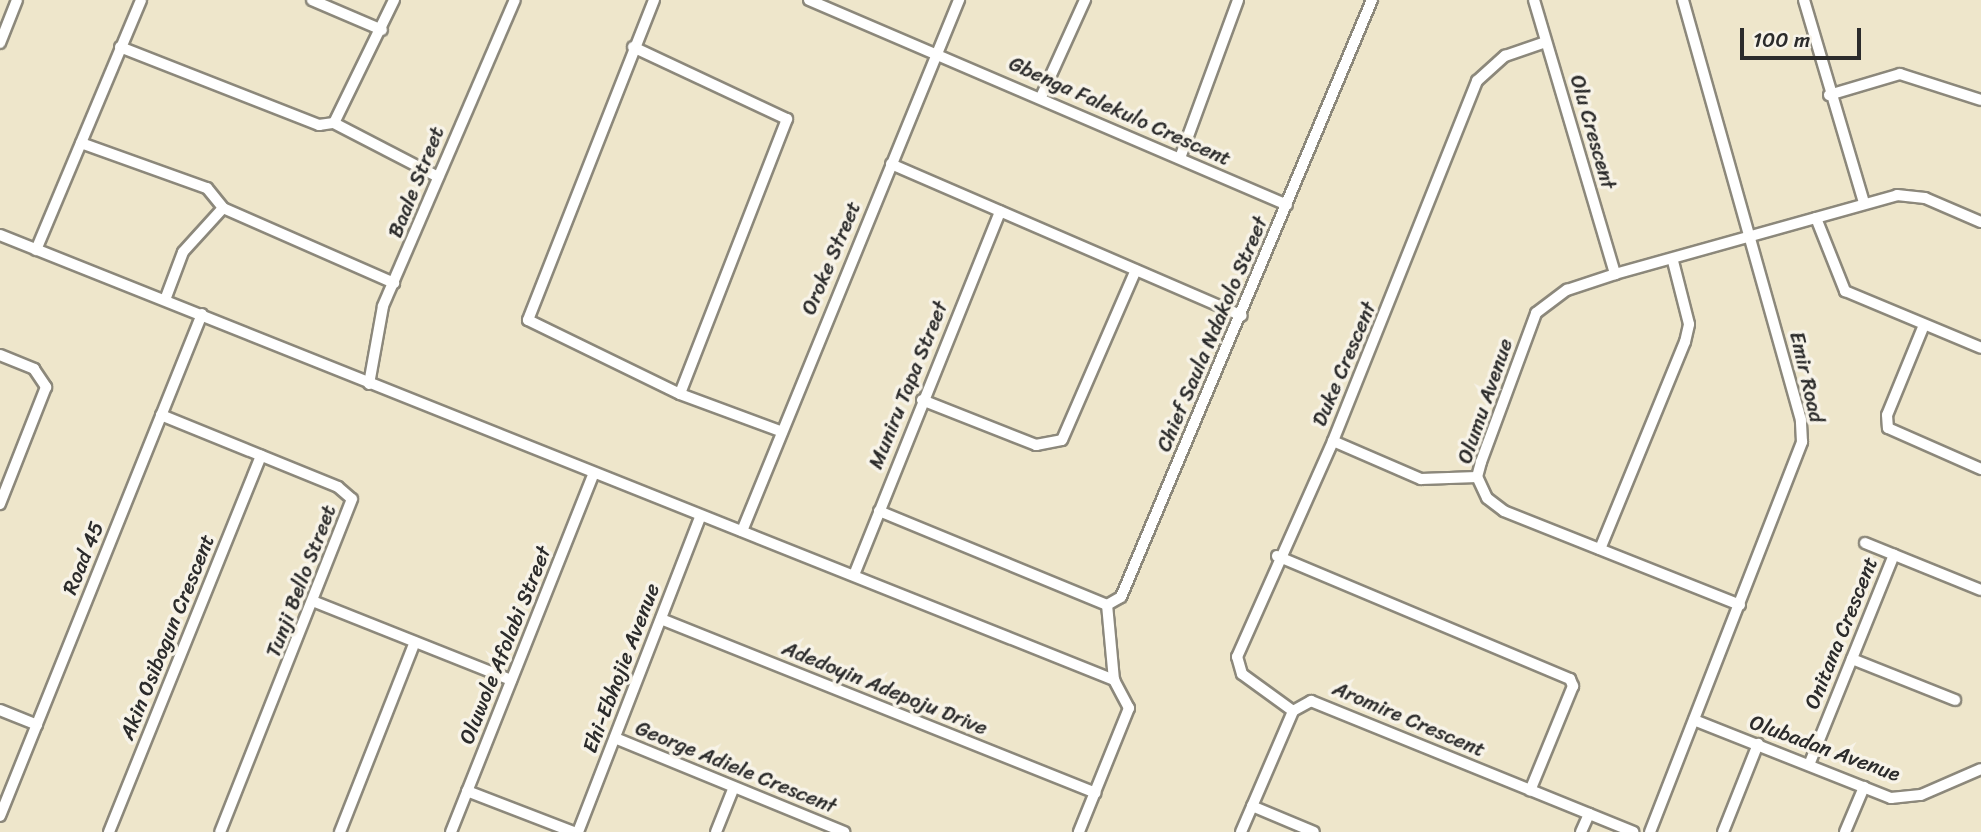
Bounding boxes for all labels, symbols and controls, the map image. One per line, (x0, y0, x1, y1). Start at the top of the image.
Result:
scale bar (1743, 14, 1864, 58)
text: 100 m (1753, 21, 1810, 59)
street label: Gbenga Falekulo Crescent (1005, 51, 1235, 171)
street label: Olu Crescent (1564, 71, 1622, 193)
street label: Baale Street (382, 123, 450, 241)
street label: Oroke Street (796, 197, 866, 319)
street label: Chief Saula Ndakolo Street (1151, 213, 1273, 455)
street label: Muniru Tapa Street (863, 297, 953, 473)
street label: Duke Crescent (1306, 297, 1382, 431)
street label: Emir Road (1784, 329, 1830, 425)
street label: Olumu Avenue (1452, 335, 1518, 467)
street label: Tunji Bello Street (260, 500, 342, 662)
street label: Road 45 (57, 518, 109, 598)
street label: Akin Osibogun Crescent (114, 530, 220, 744)
street label: Oluwole Afolabi Street (454, 542, 556, 748)
street label: Onitana Crescent (1799, 553, 1883, 713)
street label: Ehi-Ebhojie Avenue (577, 580, 665, 756)
street label: Adedoyin Adepoju Drive (779, 635, 991, 741)
street label: Aromire Crescent (1329, 676, 1489, 762)
street label: Olubadan Avenue (1746, 709, 1904, 787)
street label: George Adiele Crescent (631, 715, 841, 819)

